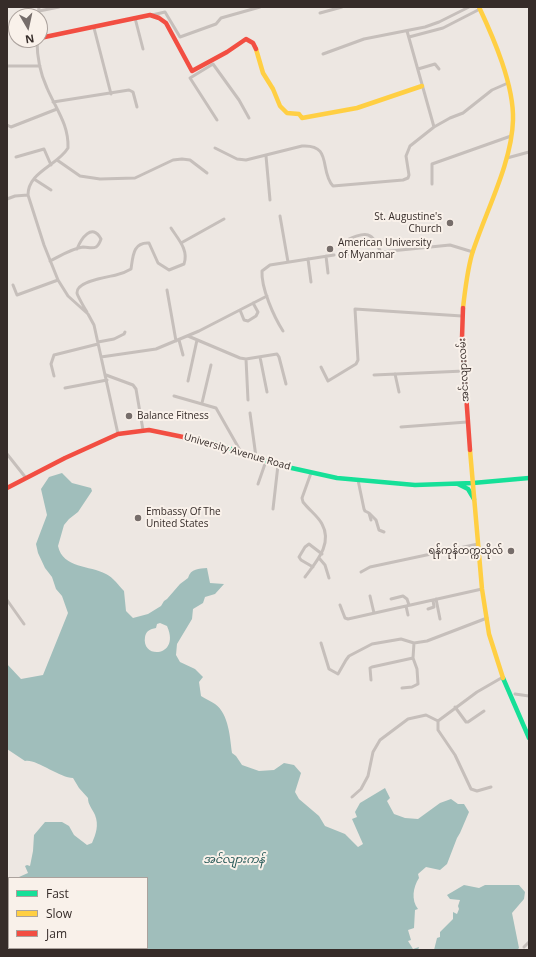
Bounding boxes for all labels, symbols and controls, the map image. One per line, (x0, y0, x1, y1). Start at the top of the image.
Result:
north arrow (8, 8, 48, 48)
text: N (24, 31, 35, 47)
place label: St. Augustine's Church (374, 211, 442, 234)
marker: St. Augustine's Church (445, 218, 455, 228)
place label: American University of Myanmar (338, 237, 431, 260)
marker: American University of Myanmar (325, 244, 335, 254)
street label: အင်းလျားလမ်း (456, 338, 472, 402)
place label: Balance Fitness (137, 410, 209, 422)
marker: Balance Fitness (124, 411, 134, 421)
street label: University Avenue Road (182, 431, 292, 473)
place label: Embassy Of The United States (146, 506, 221, 530)
marker: Embassy Of The United States (133, 513, 143, 523)
place label: ရန်ကုန်တက္ကသိုလ် (428, 545, 503, 557)
marker: ရန်ကုန်တက္ကသိုလ် (506, 546, 516, 556)
water label: အင်လျားကန် (203, 853, 265, 867)
legend (8, 877, 148, 949)
text: Fast (46, 885, 69, 902)
text: Slow (46, 905, 72, 922)
text: Jam (46, 925, 67, 942)

